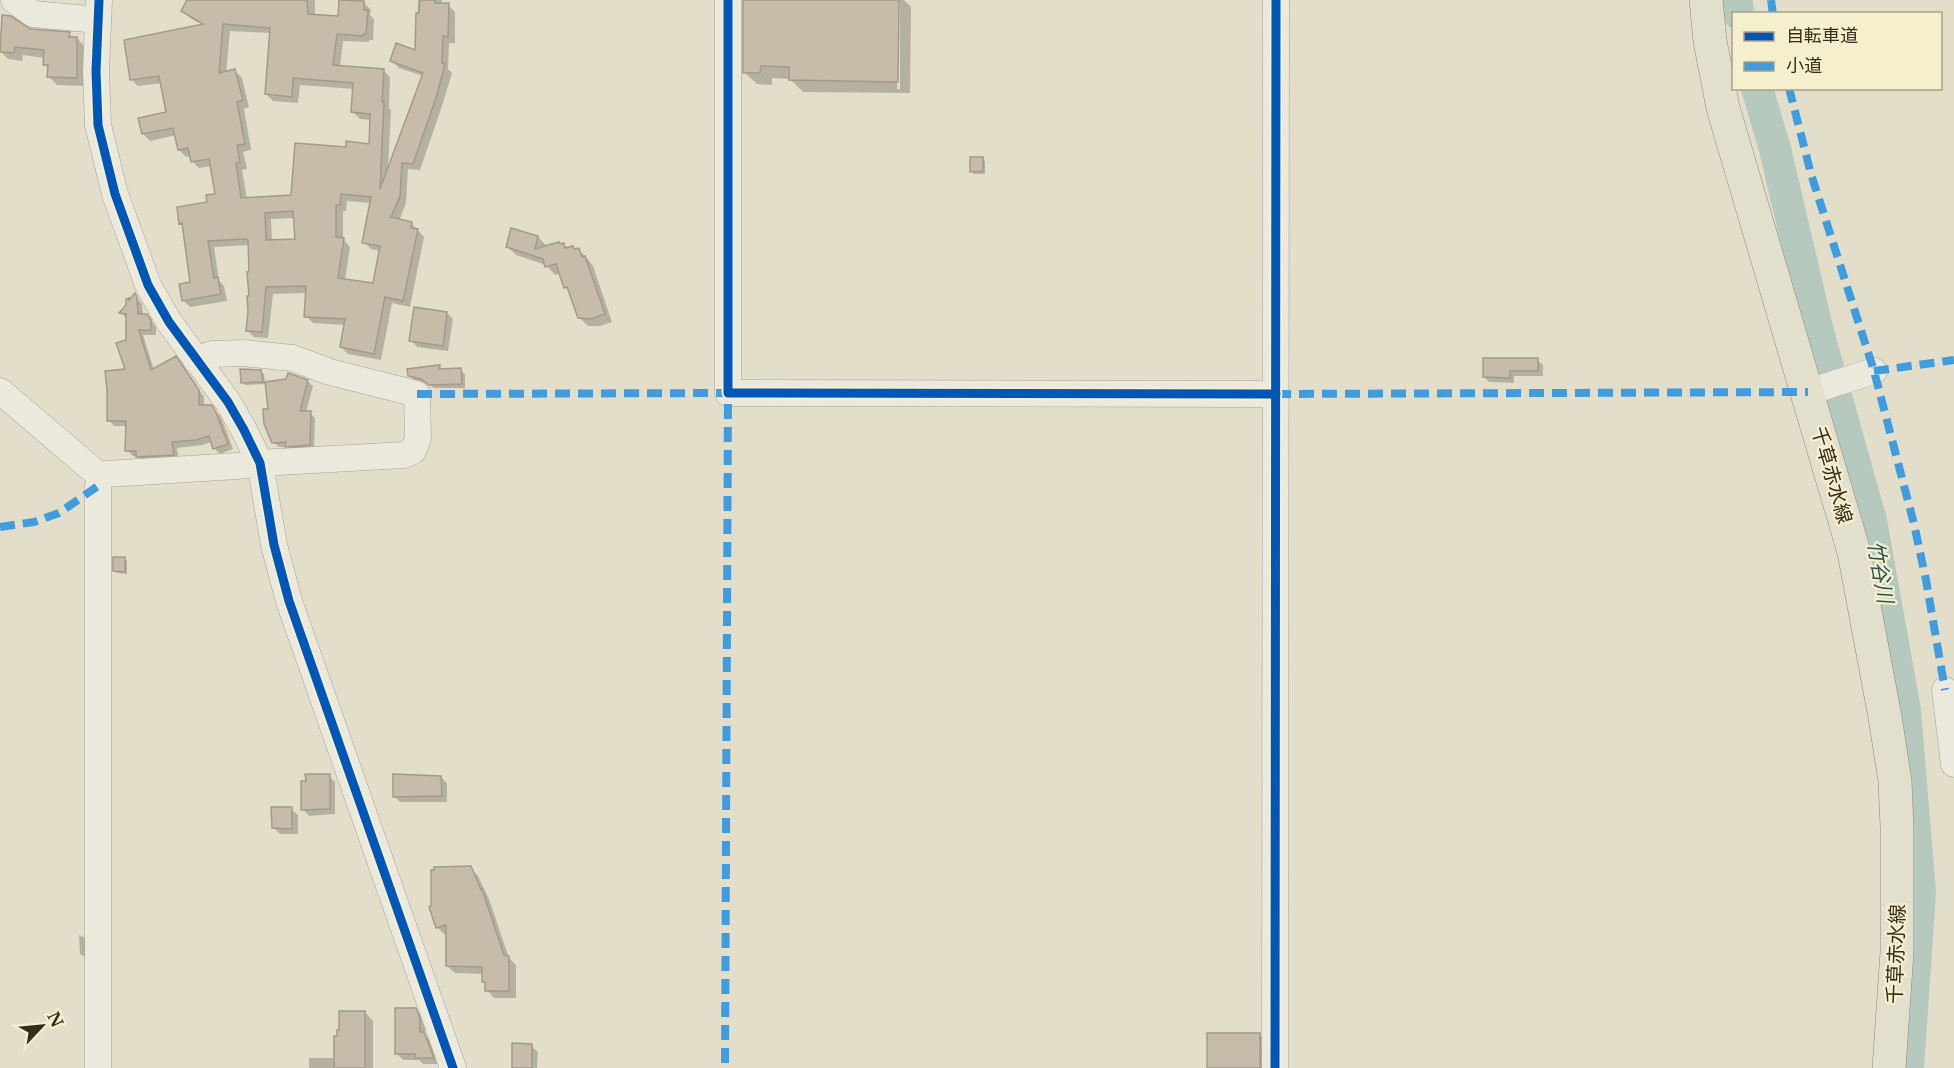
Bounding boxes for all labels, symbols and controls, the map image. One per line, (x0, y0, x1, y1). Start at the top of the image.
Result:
legend (1732, 12, 1942, 90)
text: 自転車道 (1786, 25, 1858, 47)
text: 小道 (1786, 55, 1822, 77)
street label: 千草赤水線 (1807, 424, 1857, 526)
water label: 竹谷川 (1862, 539, 1899, 607)
street label: 千草赤水線 (1882, 904, 1910, 1004)
north arrow (12, 996, 72, 1056)
text: N (43, 1008, 68, 1031)

